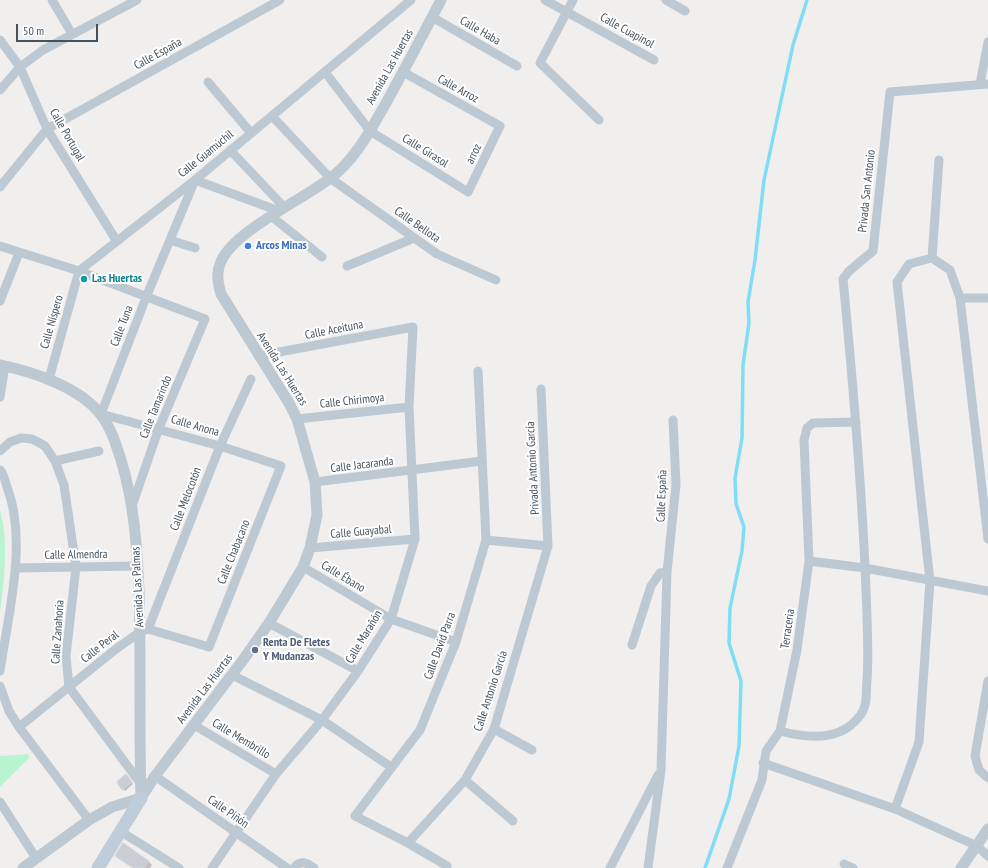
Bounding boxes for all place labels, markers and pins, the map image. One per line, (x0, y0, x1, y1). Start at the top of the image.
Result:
place label: Arcos Minas (256, 239, 307, 253)
marker: Arcos Minas (243, 241, 253, 251)
place label: Las Huertas (92, 272, 142, 286)
marker: Las Huertas (79, 274, 89, 284)
place label: Renta De Fletes Y Mudanzas (263, 636, 330, 664)
marker: Renta De Fletes Y Mudanzas (250, 645, 260, 655)

